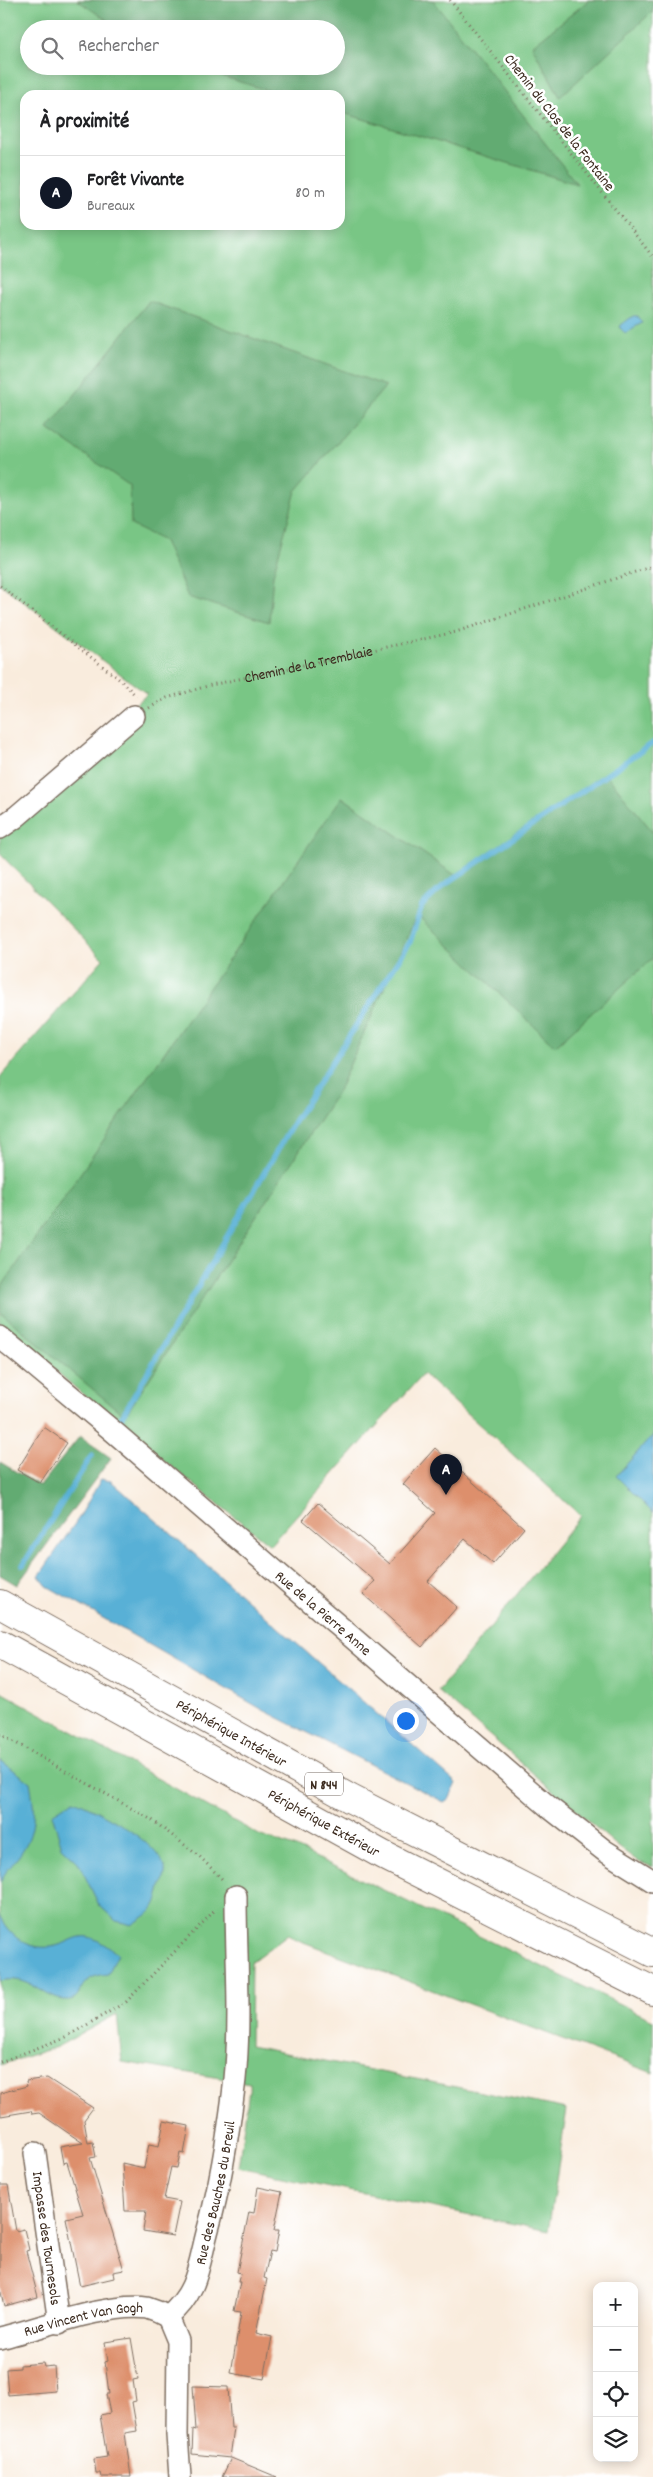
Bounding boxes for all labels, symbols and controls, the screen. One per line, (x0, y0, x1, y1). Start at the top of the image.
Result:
search box (20, 20, 345, 75)
icon: search (38, 34, 66, 62)
text: Rechercher (78, 34, 159, 61)
street label: Chemin du Clos de la Fontaine (498, 50, 619, 197)
text: À proximité (40, 108, 129, 138)
text: Forêt Vivante (87, 168, 184, 195)
text: A (52, 182, 60, 205)
text: 80 m (295, 182, 325, 205)
text: Bureaux (87, 195, 135, 218)
street label: Chemin de la Tremblaie (243, 641, 375, 690)
pin: A (430, 1454, 462, 1495)
street label: Rue de la Pierre Anne (269, 1566, 375, 1662)
street label: Périphérique Intérieur (171, 1695, 291, 1774)
your location (393, 1708, 419, 1734)
road number: N 844 (305, 1772, 343, 1796)
street label: Périphérique Extérieur (263, 1785, 383, 1864)
street label: Rue des Bauches du Breuil (191, 2119, 243, 2267)
street label: Impasse des Tournesols (25, 2170, 65, 2307)
map controls (593, 2282, 638, 2462)
button: + (593, 2282, 638, 2327)
street label: Rue Vincent Van Gogh (22, 2298, 144, 2344)
button: − (593, 2327, 638, 2372)
button: locate (593, 2372, 638, 2417)
button: layers (593, 2417, 638, 2462)

